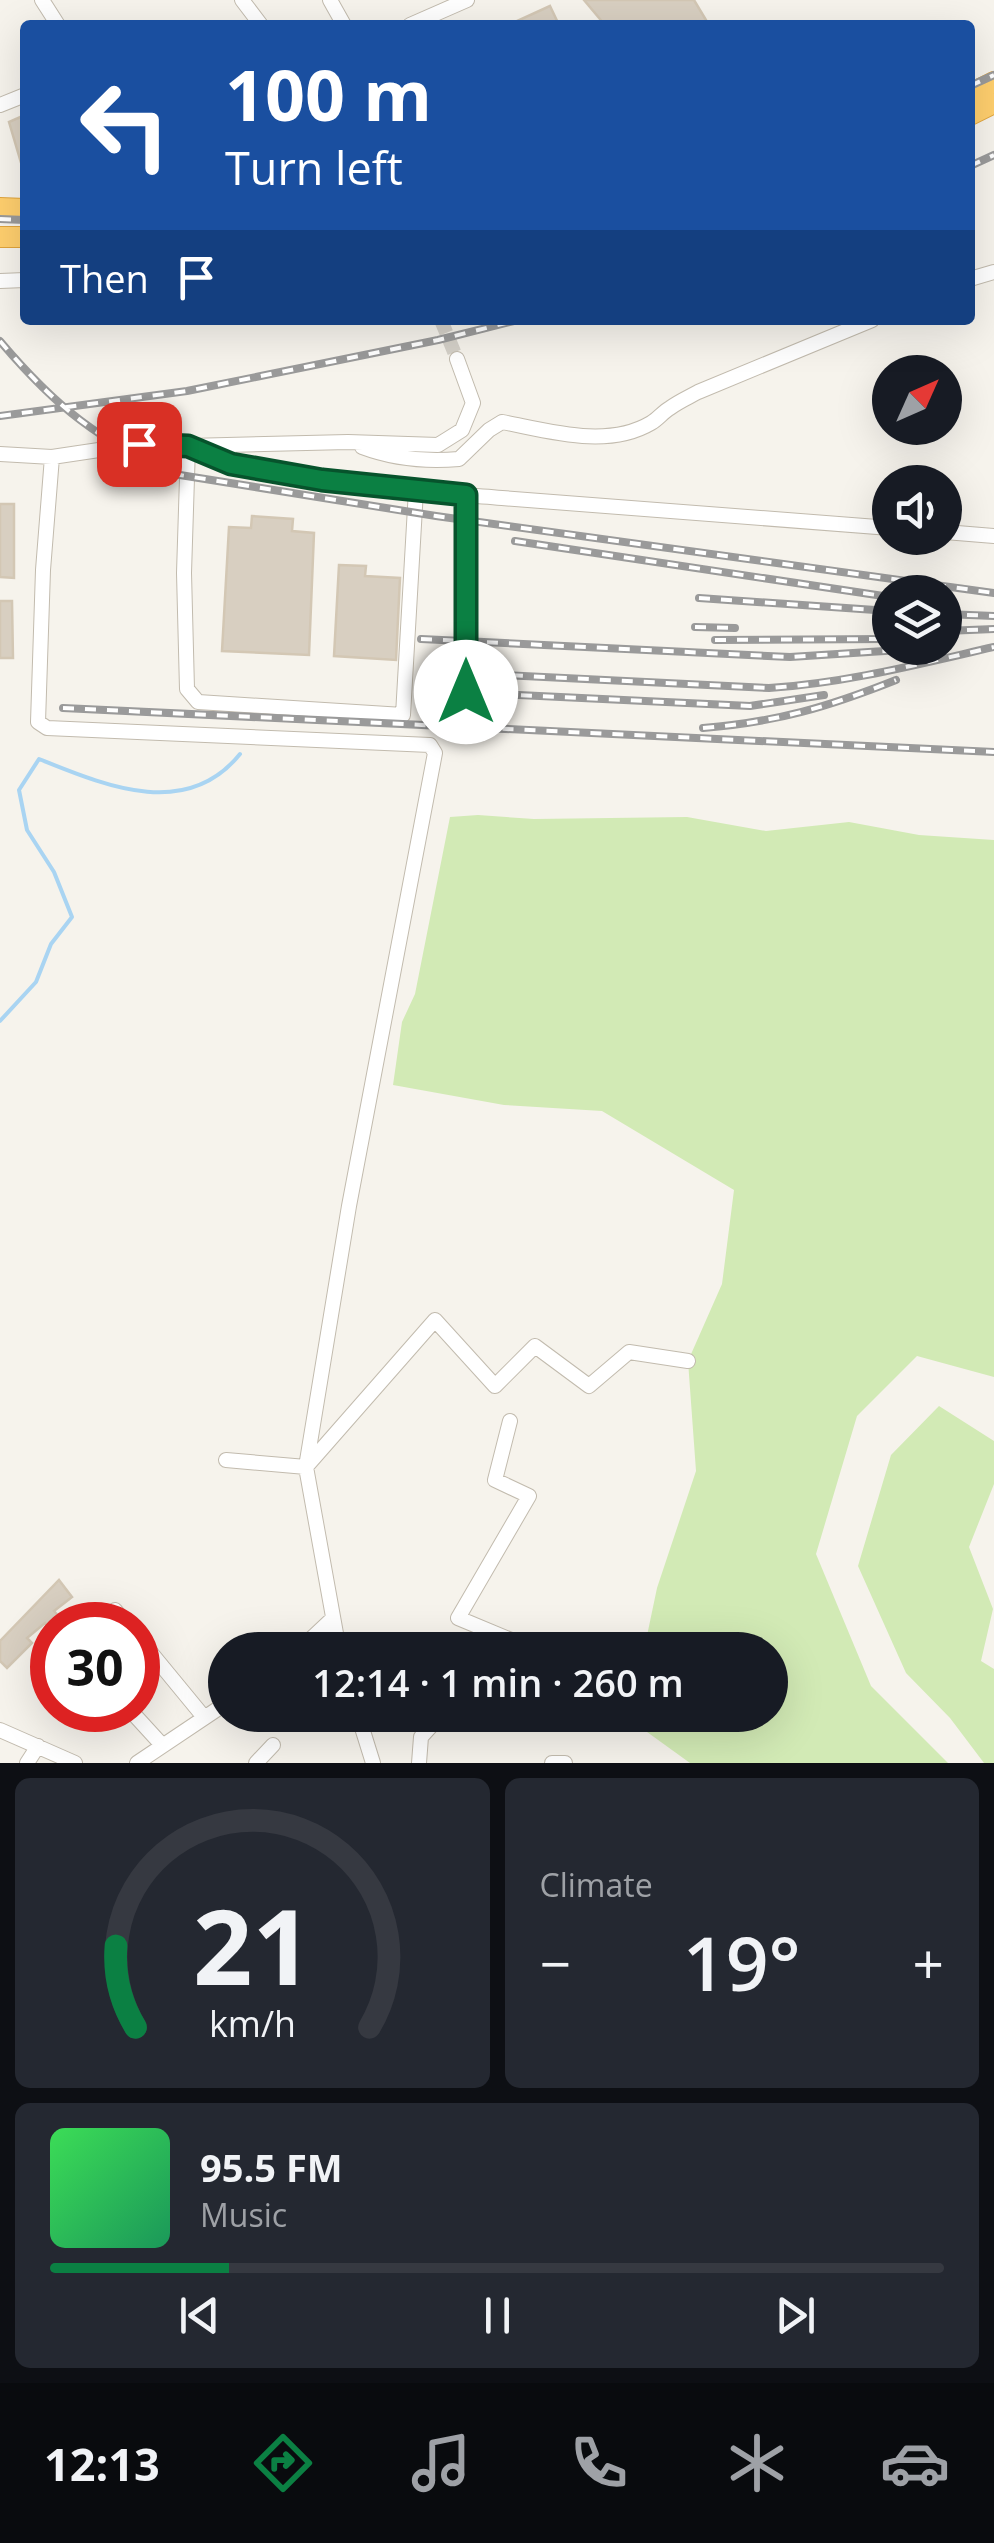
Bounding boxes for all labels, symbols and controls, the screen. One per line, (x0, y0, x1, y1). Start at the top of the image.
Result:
text: 100 m (225, 46, 432, 142)
icon: left (60, 60, 190, 190)
text: Turn left (225, 137, 403, 198)
icon: arrive (169, 250, 224, 305)
text: Then (60, 252, 149, 304)
north arrow (872, 355, 962, 445)
map controls (872, 355, 962, 665)
pin (97, 402, 182, 487)
icon: arrive (112, 417, 167, 472)
button: sound (872, 465, 962, 555)
button: layers (872, 575, 962, 665)
position arrow (414, 640, 518, 744)
speed limit sign: 30 (30, 1602, 160, 1732)
text: 12:14 · 1 min · 260 m (312, 1656, 684, 1708)
text: Climate (540, 1863, 653, 1906)
text: 21 (193, 1874, 312, 2015)
text: 19° (683, 1911, 801, 2013)
text: − (540, 1925, 571, 2000)
text: + (913, 1925, 944, 2000)
text: km/h (209, 1999, 296, 2047)
text: 95.5 FM (200, 2141, 343, 2193)
text: Music (200, 2193, 287, 2236)
icon: previous (172, 2288, 227, 2343)
icon: pause (470, 2288, 525, 2343)
icon: next (768, 2288, 823, 2343)
icon: directions (248, 2428, 318, 2498)
icon: music (406, 2428, 476, 2498)
icon: phone (564, 2428, 634, 2498)
icon: climate (722, 2428, 792, 2498)
icon: car (880, 2428, 950, 2498)
text: 12:13 (44, 2433, 160, 2494)

